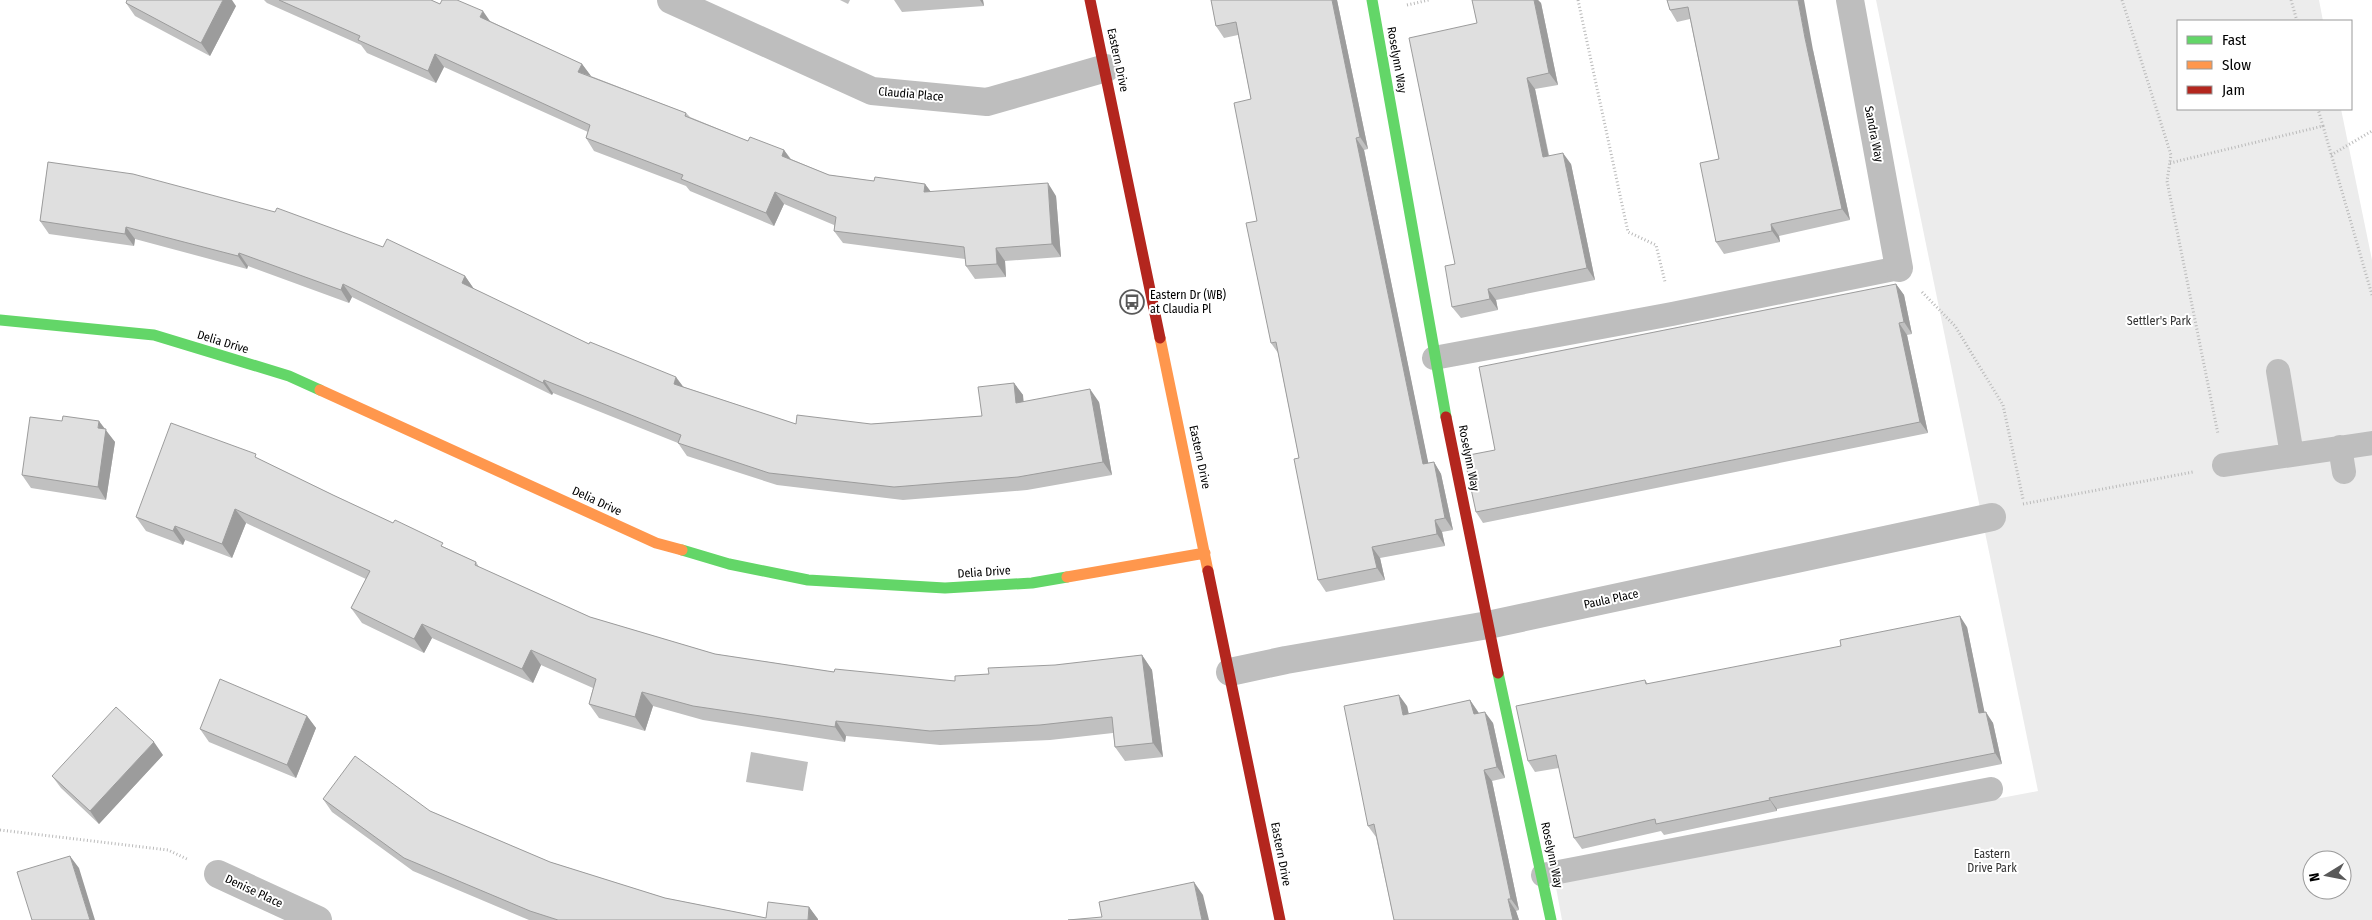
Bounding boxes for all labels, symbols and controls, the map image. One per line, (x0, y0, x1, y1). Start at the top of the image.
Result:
legend (2177, 20, 2352, 110)
street label: Roselynn Way (1384, 26, 1410, 95)
street label: Eastern Drive (1104, 27, 1132, 93)
text: Fast (2222, 31, 2246, 49)
text: Slow (2222, 56, 2251, 74)
text: Jam (2222, 81, 2245, 99)
street label: Claudia Place (878, 84, 944, 104)
street label: Sandra Way (1862, 105, 1886, 164)
place label: Eastern Dr (WB) at Claudia Pl (1150, 288, 1226, 316)
bus stop icon: Eastern Dr (WB) at Claudia Pl (1119, 289, 1145, 315)
park label: Settler's Park (2127, 314, 2192, 328)
street label: Delia Drive (196, 328, 251, 356)
street label: Eastern Drive (1186, 424, 1214, 490)
street label: Roselynn Way (1456, 424, 1482, 493)
street label: Delia Drive (570, 483, 624, 519)
street label: Delia Drive (957, 563, 1011, 581)
street label: Paula Place (1582, 586, 1640, 612)
street label: Eastern Drive (1268, 821, 1294, 887)
street label: Roselynn Way (1538, 821, 1566, 890)
park label: Eastern Drive Park (1967, 847, 2017, 875)
north arrow (2302, 850, 2352, 900)
street label: Denise Place (223, 872, 285, 910)
text: N (2306, 872, 2324, 883)

